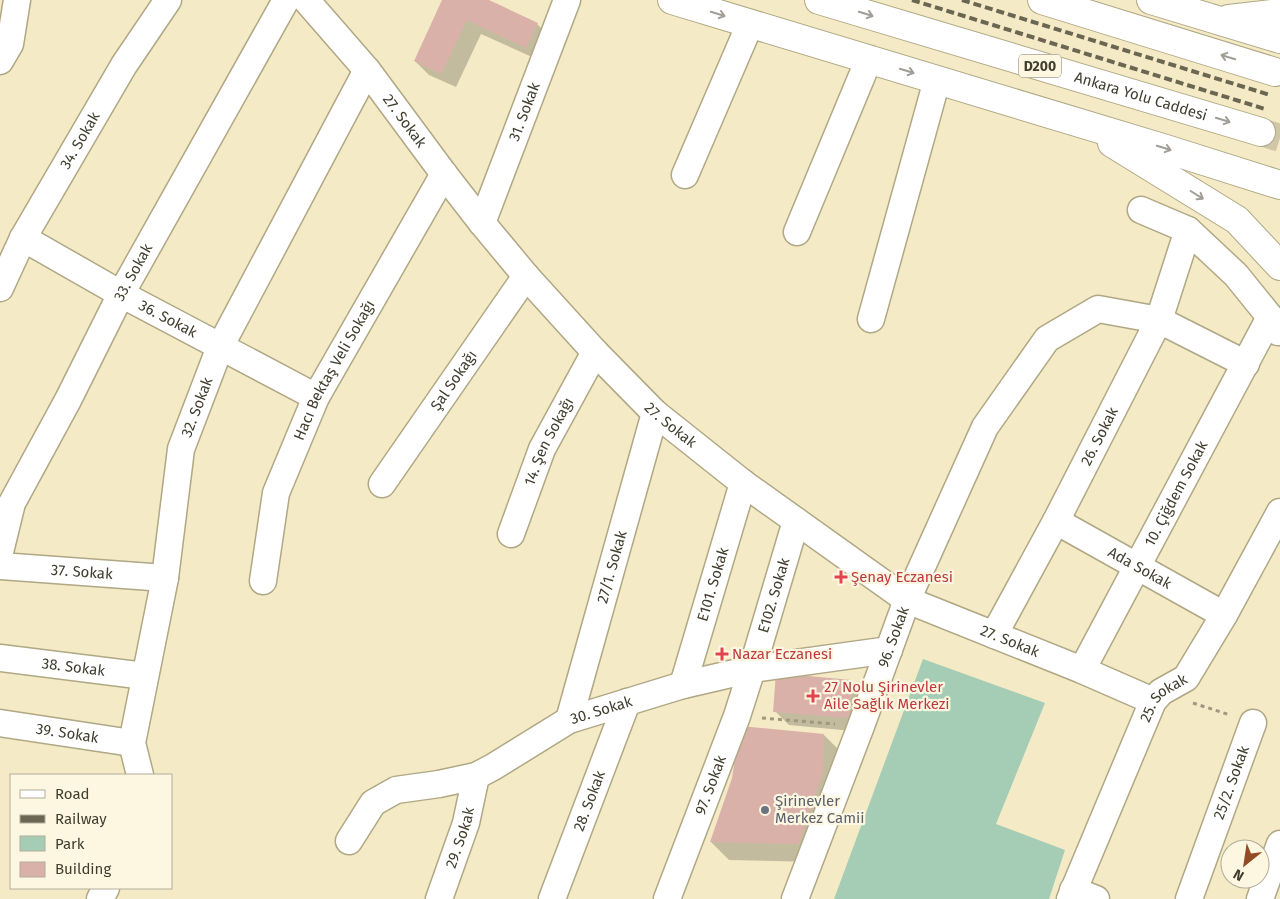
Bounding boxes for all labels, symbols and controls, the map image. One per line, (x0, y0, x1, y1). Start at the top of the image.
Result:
one-way arrow (857, 9, 873, 19)
one-way arrow (710, 10, 726, 20)
one-way arrow (1220, 52, 1236, 62)
road number: D200 (1019, 54, 1061, 78)
one-way arrow (899, 67, 915, 77)
street label: Ankara Yolu Caddesi (1072, 68, 1209, 124)
street label: 31. Sokak (505, 80, 544, 144)
street label: 27. Sokak (379, 91, 430, 151)
street label: 34. Sokak (56, 108, 104, 172)
one-way arrow (1214, 116, 1230, 126)
one-way arrow (1155, 144, 1171, 154)
one-way arrow (1190, 191, 1204, 201)
street label: 33. Sokak (110, 240, 157, 304)
street label: 36. Sokak (136, 296, 200, 342)
street label: Hacı Bektaş Veli Sokağı (290, 297, 379, 443)
street label: Şal Sokağı (427, 347, 481, 414)
street label: 32. Sokak (177, 374, 217, 440)
street label: 14. Şen Sokağı (520, 394, 577, 488)
street label: 27. Sokak (641, 399, 700, 452)
street label: 26. Sokak (1077, 404, 1122, 469)
street label: 10. Çiğdem Sokak (1141, 437, 1212, 549)
street label: 27/1. Sokak (593, 528, 631, 605)
street label: Ada Sokak (1105, 543, 1175, 593)
street label: E101. Sokak (693, 545, 733, 624)
street label: E102. Sokak (754, 555, 794, 635)
street label: 37. Sokak (50, 561, 114, 583)
place label: Şenay Eczanesi (851, 568, 953, 586)
marker: Şenay Eczanesi (835, 571, 847, 583)
street label: 96. Sokak (874, 604, 913, 670)
street label: 27. Sokak (978, 621, 1042, 661)
place label: Nazar Eczanesi (732, 645, 832, 663)
marker: Nazar Eczanesi (716, 648, 728, 660)
street label: 38. Sokak (41, 654, 106, 680)
street label: 25. Sokak (1136, 670, 1191, 725)
place label: 27 Nolu Şirinevler Aile Sağlık Merkezi (824, 678, 950, 713)
marker: 27 Nolu Şirinevler Aile Sağlık Merkezi (806, 689, 820, 703)
street label: 30. Sokak (568, 692, 635, 728)
street label: 39. Sokak (35, 720, 100, 747)
street label: 25/2. Sokak (1210, 743, 1253, 822)
street label: 97. Sokak (691, 752, 730, 817)
street label: 28. Sokak (570, 768, 609, 834)
legend (10, 774, 172, 889)
text: Road (55, 785, 90, 803)
place label: Şirinevler Merkez Camii (775, 792, 865, 827)
marker: Şirinevler Merkez Camii (759, 804, 771, 816)
street label: 29. Sokak (442, 805, 478, 870)
text: Railway (55, 810, 107, 828)
text: Park (55, 835, 85, 853)
north arrow (1220, 839, 1270, 889)
text: Building (55, 860, 111, 878)
text: N (1230, 865, 1247, 885)

